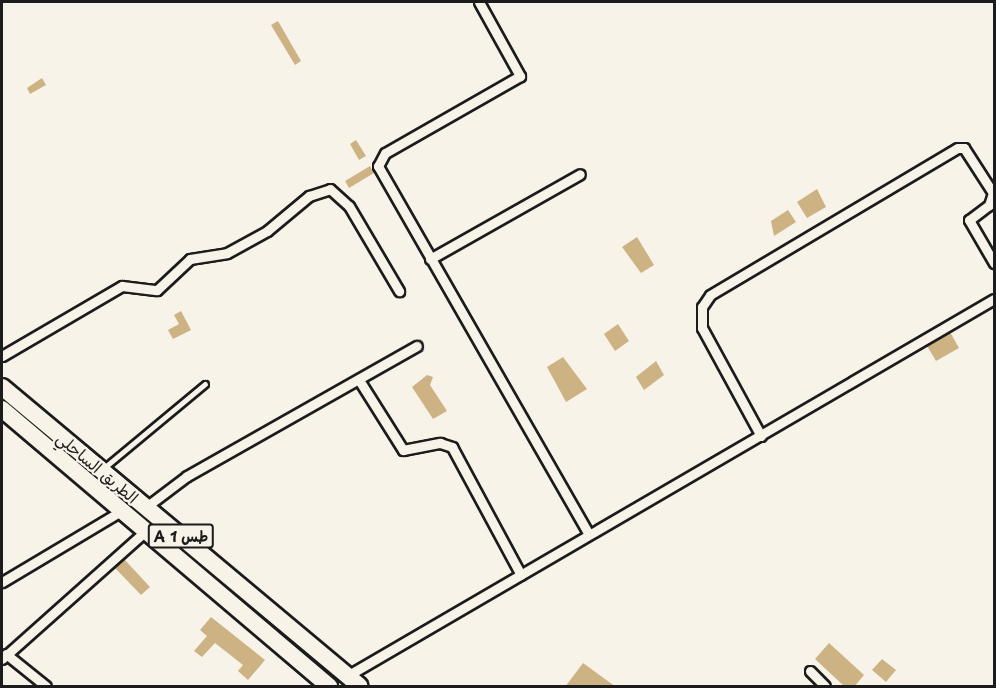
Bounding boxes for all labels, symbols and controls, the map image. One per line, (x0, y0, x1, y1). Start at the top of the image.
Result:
street label: الطريق الساحلي (53, 427, 143, 507)
road number: A 1 طس (146, 524, 216, 548)

